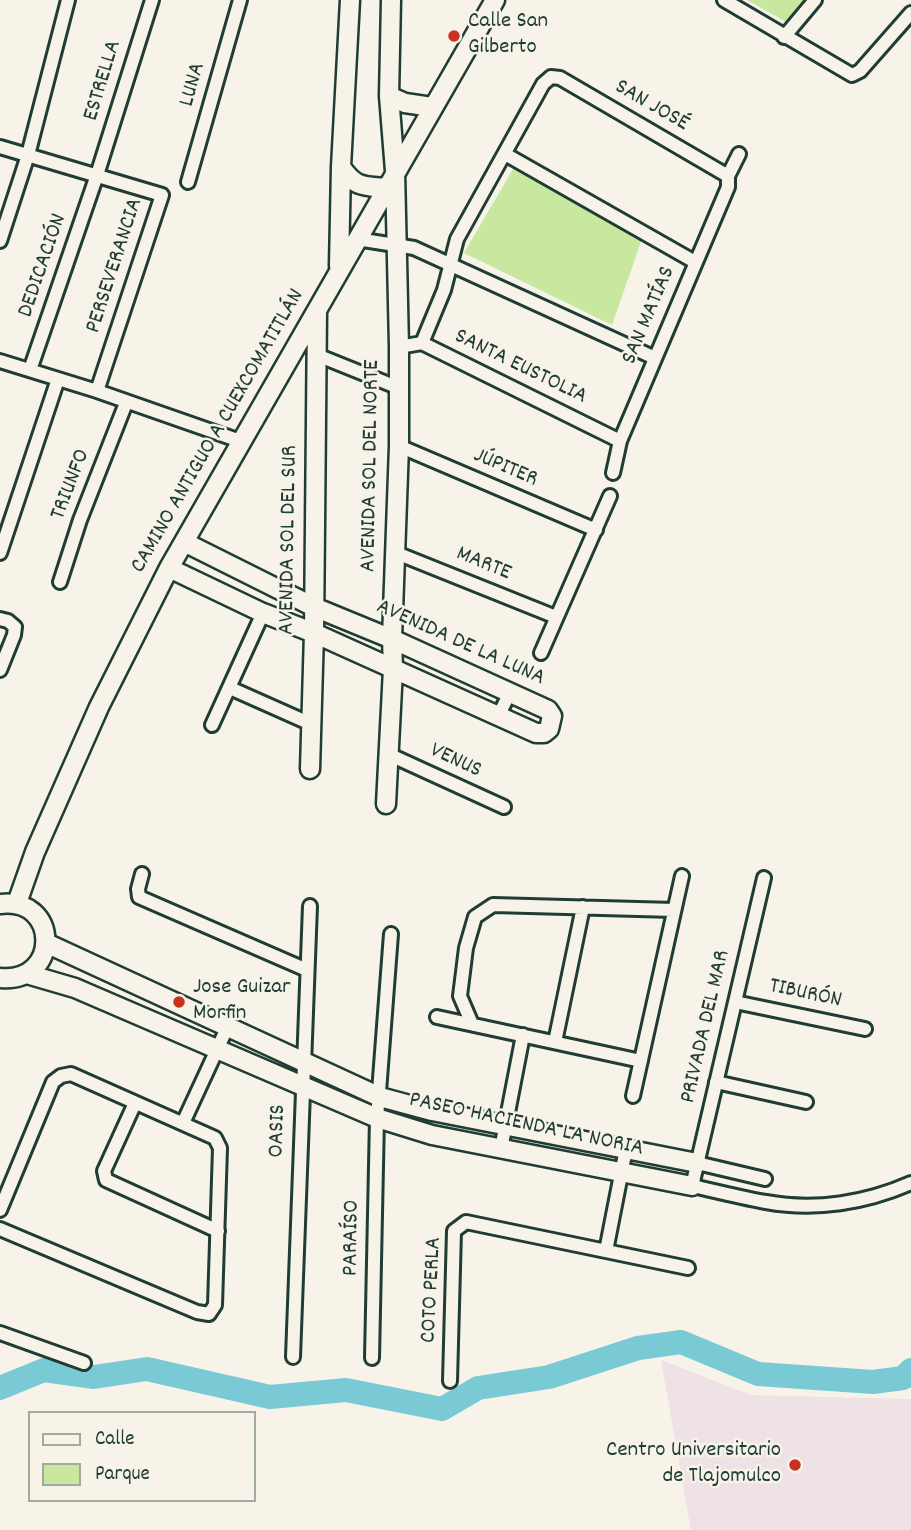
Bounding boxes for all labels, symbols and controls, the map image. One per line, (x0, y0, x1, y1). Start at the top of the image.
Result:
place label: Calle San Gilberto (468, 9, 548, 63)
marker: Calle San Gilberto (446, 28, 462, 44)
street label: ESTRELLA (79, 37, 129, 125)
street label: LUNA (175, 60, 213, 110)
street label: SAN JOSÉ (609, 75, 693, 139)
street label: PERSEVERANCIA (81, 195, 151, 337)
street label: DEDICACIÓN (13, 211, 75, 321)
street label: SAN MATÍAS (617, 263, 683, 369)
street label: CAMINO ANTIGUO A CUEXCOMATITLÁN (126, 285, 312, 579)
street label: SANTA EUSTOLIA (449, 324, 591, 412)
street label: AVENIDA SOL DEL NORTE (356, 359, 388, 573)
street label: JÚPITER (469, 443, 541, 495)
street label: AVENIDA SOL DEL SUR (275, 445, 305, 635)
street label: TRIUNFO (46, 446, 98, 524)
street label: MARTE (451, 542, 515, 588)
street label: AVENIDA DE LA LUNA (371, 594, 549, 694)
street label: VENUS (425, 738, 485, 786)
street label: PRIVADA DEL MAR (676, 948, 738, 1106)
street label: TIBURÓN (766, 974, 844, 1016)
place label: Jose Guizar Morfin (193, 975, 290, 1029)
marker: Jose Guizar Morfin (171, 994, 187, 1010)
street label: PASEO HACIENDA LA NORIA (406, 1088, 646, 1164)
street label: OASIS (264, 1104, 294, 1158)
street label: PARAÍSO (339, 1199, 367, 1277)
street label: COTO PERLA (416, 1236, 450, 1344)
legend (28, 1411, 256, 1502)
text: Calle (95, 1425, 134, 1455)
place label: Centro Universitario de Tlajomulco (606, 1438, 781, 1492)
marker: Centro Universitario de Tlajomulco (787, 1457, 803, 1473)
text: Parque (95, 1460, 150, 1490)

